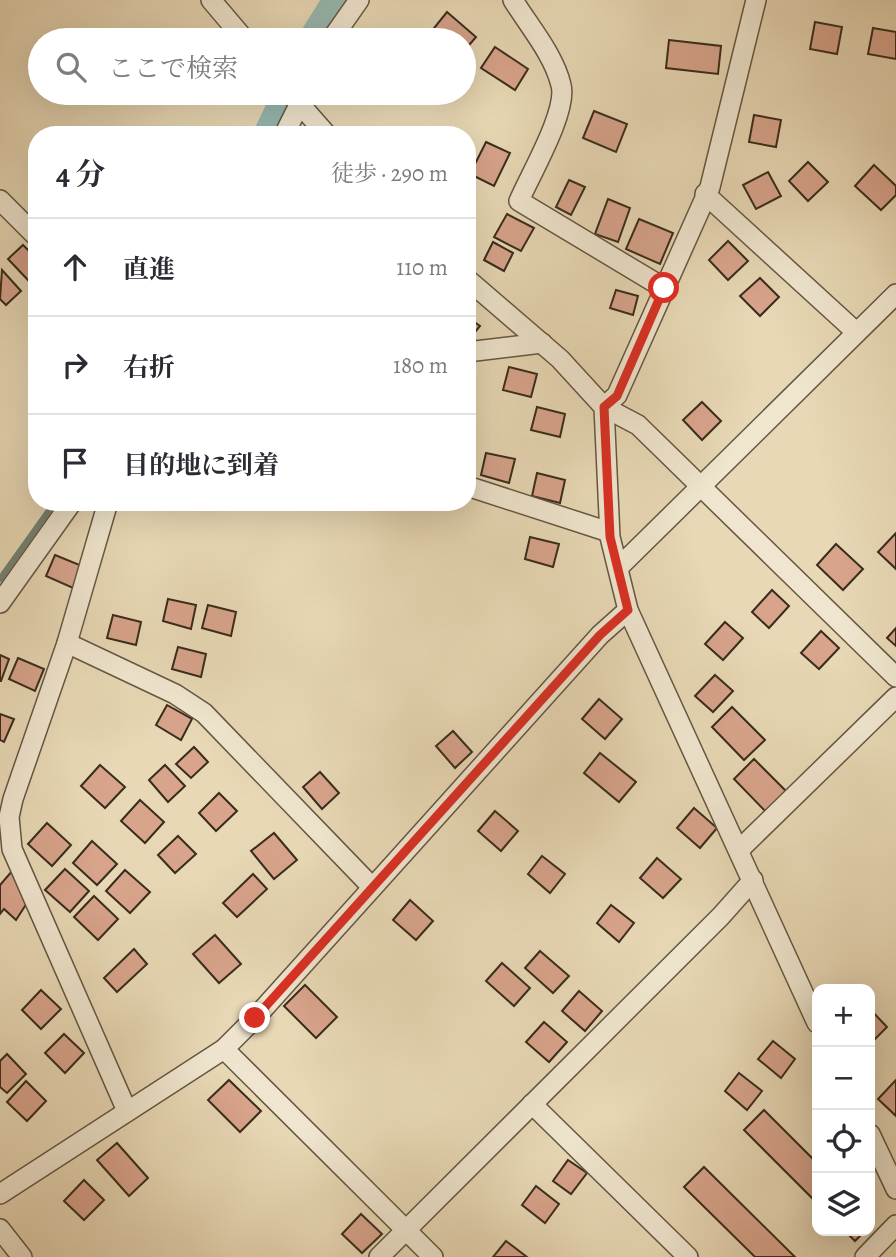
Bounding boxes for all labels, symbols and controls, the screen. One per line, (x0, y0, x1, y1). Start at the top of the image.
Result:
search box (28, 28, 476, 105)
icon: search (52, 48, 90, 86)
text: ここで検索 (108, 51, 238, 86)
text: 4 分 (56, 154, 105, 194)
text: 徒歩 · 290 m (331, 158, 448, 189)
icon: ahead (56, 248, 94, 286)
text: 直進 (123, 252, 175, 287)
text: 110 m (396, 252, 448, 283)
route start (648, 272, 679, 303)
icon: right (56, 346, 94, 384)
text: 右折 (123, 350, 175, 385)
text: 180 m (393, 350, 448, 381)
icon: arrive (56, 444, 94, 482)
text: 目的地に到着 (123, 448, 279, 483)
map controls (812, 984, 875, 1236)
button: + (812, 984, 875, 1047)
route end (239, 1002, 270, 1033)
button: − (812, 1047, 875, 1110)
button: locate (812, 1110, 875, 1173)
button: layers (812, 1173, 875, 1236)

